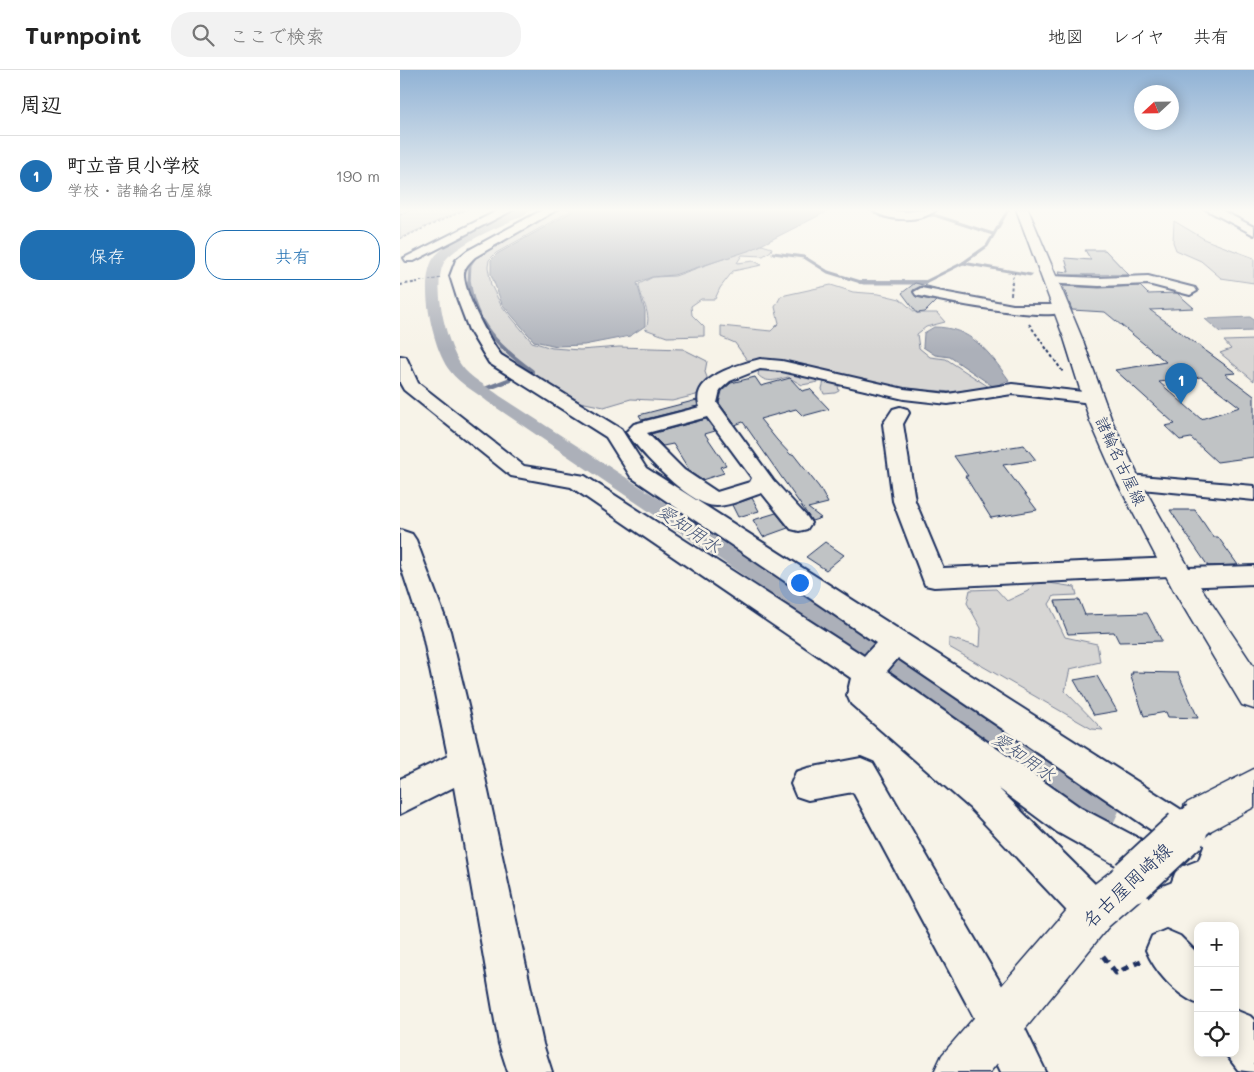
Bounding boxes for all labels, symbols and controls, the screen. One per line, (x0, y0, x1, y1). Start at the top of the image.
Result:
search box (171, 12, 521, 57)
text: Turnpoint (25, 19, 141, 50)
icon: search (189, 21, 217, 49)
text: ここで検索 (229, 23, 324, 48)
text: 地図 (1048, 24, 1084, 48)
text: レイヤ (1112, 24, 1165, 48)
text: 共有 (1193, 24, 1229, 48)
north arrow (1134, 85, 1179, 130)
text: 周辺 (20, 90, 62, 117)
text: 町立音貝小学校 (67, 152, 200, 177)
text: 1 (32, 165, 40, 186)
text: 190 m (336, 165, 380, 186)
text: 学校 · 諸輪名古屋線 (67, 179, 212, 200)
button: 保存 (20, 230, 195, 280)
button: 共有 (205, 230, 380, 280)
pin: 1 (1165, 363, 1197, 404)
street label: 諸輪名古屋線 (1092, 413, 1151, 509)
water label: 愛知用水 (653, 498, 726, 558)
your location (787, 570, 813, 596)
water label: 愛知用水 (988, 726, 1061, 787)
street label: 名古屋岡崎線 (1076, 837, 1177, 933)
map controls (1194, 922, 1239, 1057)
button: + (1194, 922, 1239, 967)
button: − (1194, 967, 1239, 1012)
button: locate (1194, 1012, 1239, 1057)

